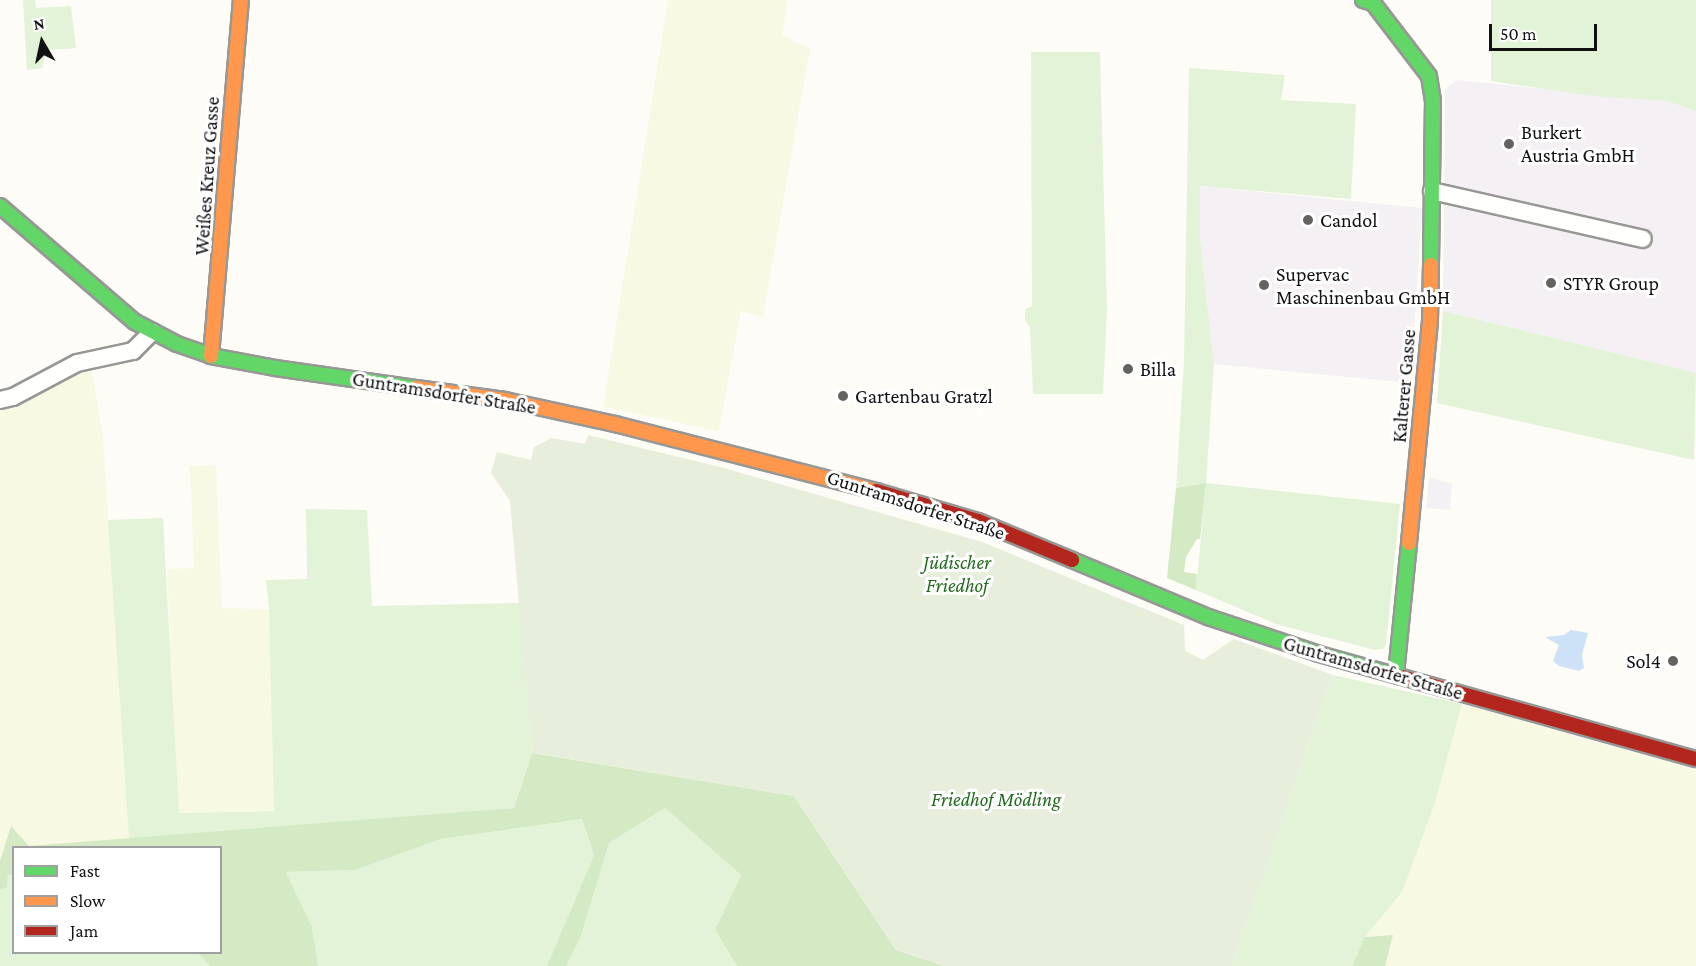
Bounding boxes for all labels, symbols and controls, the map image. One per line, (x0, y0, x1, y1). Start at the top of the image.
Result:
north arrow (12, 12, 72, 72)
scale bar (1492, 12, 1600, 50)
text: N (32, 14, 46, 33)
text: 50 m (1500, 24, 1537, 44)
street label: Weißes Kreuz Gasse (189, 96, 225, 256)
place label: Burkert Austria GmbH (1521, 120, 1635, 167)
marker: Burkert Austria GmbH (1502, 137, 1516, 151)
place label: Candol (1320, 208, 1377, 232)
marker: Candol (1301, 213, 1315, 227)
place label: Supervac Maschinenbau GmbH (1276, 262, 1450, 309)
place label: STYR Group (1563, 271, 1659, 295)
marker: STYR Group (1544, 276, 1558, 290)
marker: Supervac Maschinenbau GmbH (1257, 278, 1271, 292)
street label: Kalterer Gasse (1387, 328, 1421, 444)
place label: Billa (1140, 357, 1176, 381)
marker: Billa (1121, 362, 1135, 376)
street label: Guntramsdorfer Straße (351, 367, 537, 419)
place label: Gartenbau Gratzl (855, 384, 993, 408)
marker: Gartenbau Gratzl (836, 389, 850, 403)
street label: Guntramsdorfer Straße (824, 465, 1008, 545)
park label: Jüdischer Friedhof (923, 551, 991, 598)
street label: Guntramsdorfer Straße (1281, 631, 1465, 705)
place label: Sol4 (1626, 649, 1661, 673)
marker: Sol4 (1666, 654, 1680, 668)
park label: Friedhof Mödling (931, 787, 1061, 811)
legend (12, 846, 222, 954)
text: Fast (70, 861, 100, 881)
text: Slow (70, 891, 105, 911)
text: Jam (70, 921, 98, 941)

